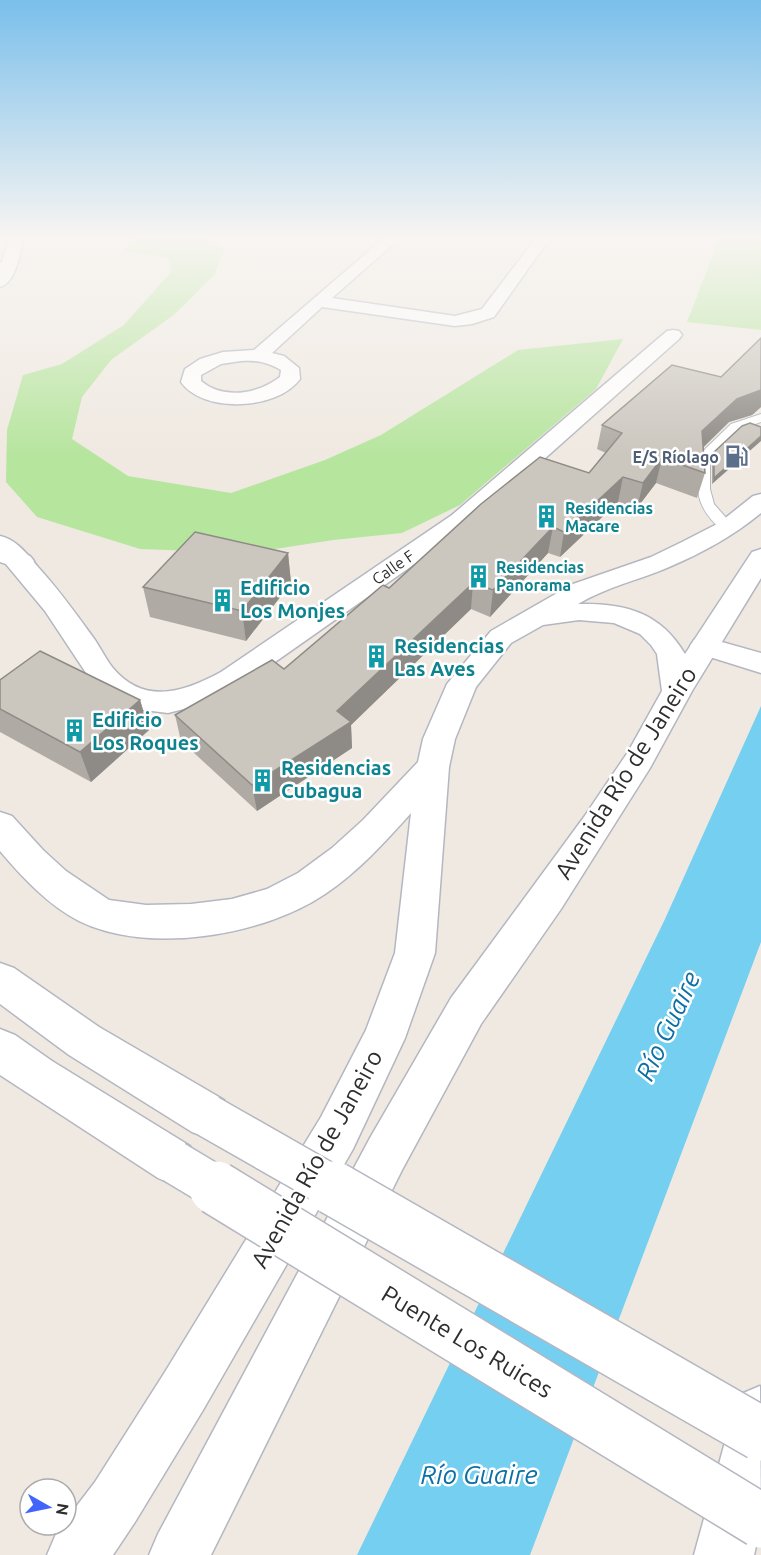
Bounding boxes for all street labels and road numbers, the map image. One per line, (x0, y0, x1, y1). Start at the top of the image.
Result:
street label: Calle F (368, 546, 418, 588)
street label: Avenida Río de Janeiro (549, 662, 702, 884)
street label: Avenida Río de Janeiro (245, 1045, 388, 1272)
street label: Puente Los Ruices (377, 1280, 558, 1403)

